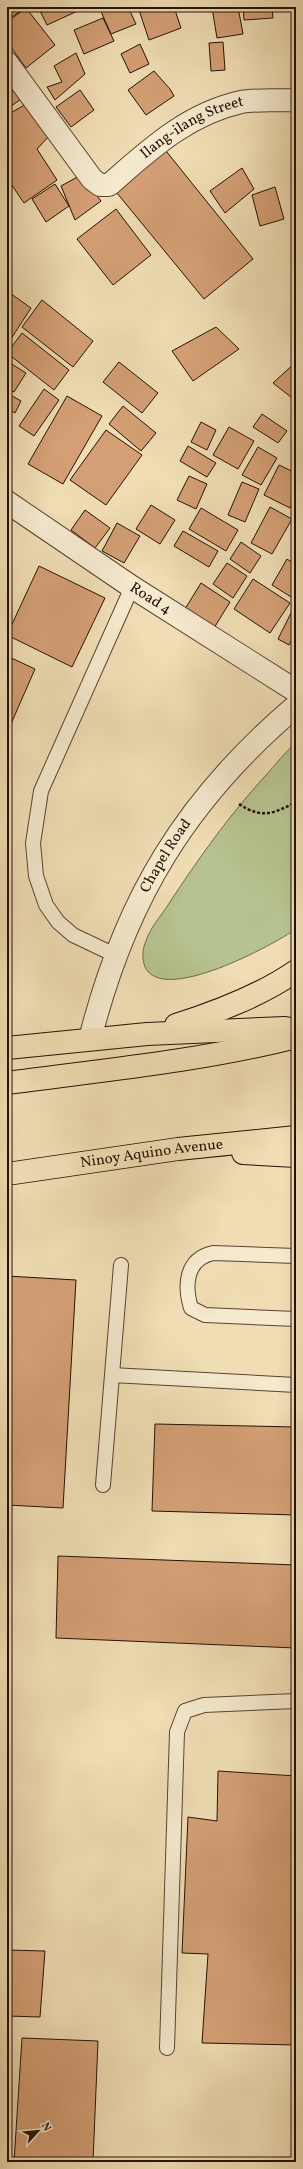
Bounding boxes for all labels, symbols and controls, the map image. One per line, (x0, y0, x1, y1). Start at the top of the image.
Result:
street label: Ilang-ilang Street (136, 91, 246, 164)
street label: Road 4 (125, 578, 175, 620)
street label: Chapel Road (135, 815, 196, 897)
street label: Ninoy Aquino Avenue (79, 1134, 224, 1174)
north arrow (18, 2111, 58, 2151)
text: N (37, 2120, 54, 2134)

